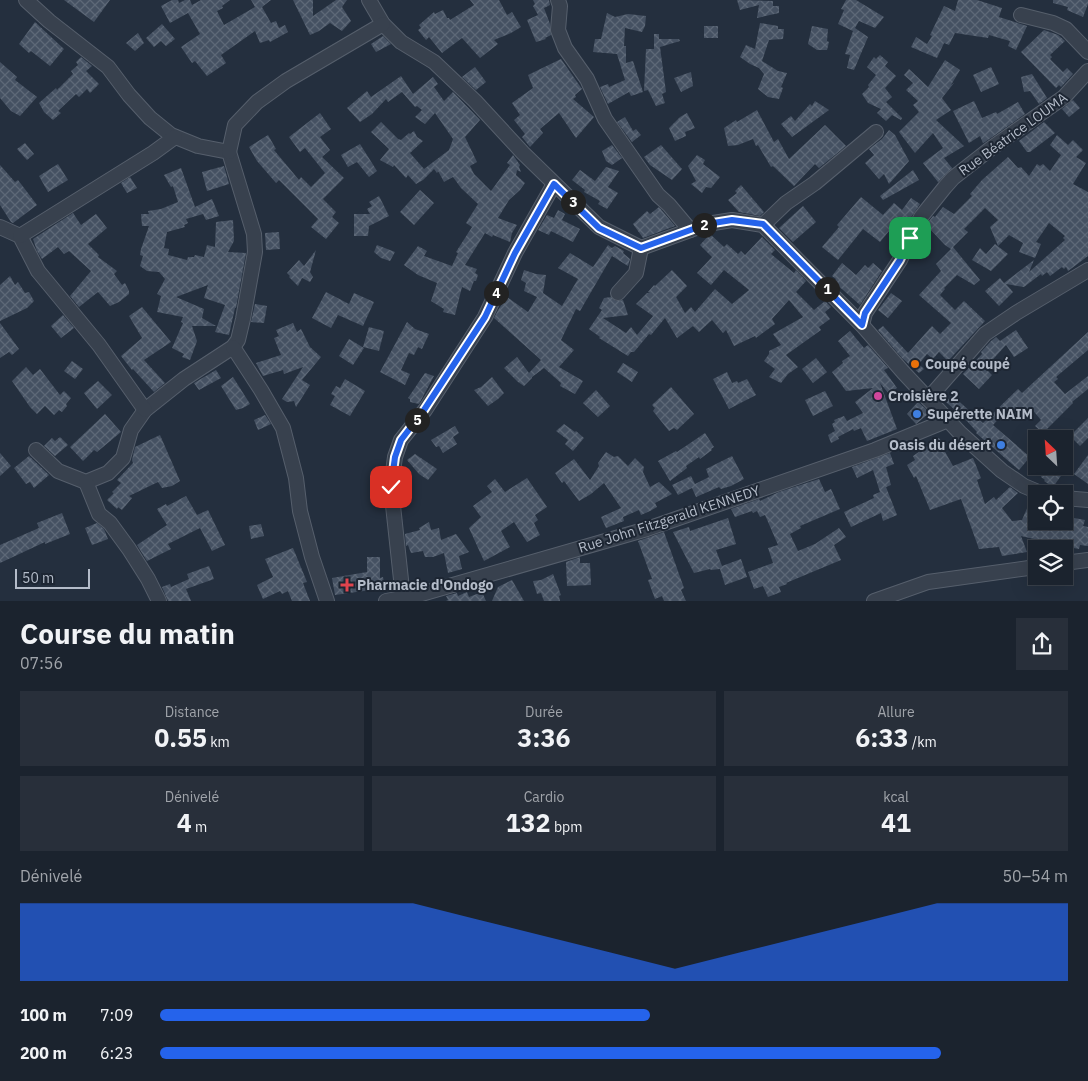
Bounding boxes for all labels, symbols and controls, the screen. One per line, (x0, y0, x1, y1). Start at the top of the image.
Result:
street label: Rue Béatrice LOUMA (955, 88, 1071, 180)
pin: 3 (560, 190, 586, 214)
text: 3 (569, 193, 578, 211)
pin: 2 (692, 212, 716, 238)
text: 2 (700, 216, 709, 234)
pin (889, 217, 931, 259)
icon: arrive (896, 224, 924, 252)
pin: 1 (814, 276, 840, 302)
pin: 4 (484, 280, 508, 306)
text: 1 (823, 280, 832, 298)
text: 4 (492, 284, 501, 302)
place label: Coupé coupé (925, 355, 1010, 373)
marker: Coupé coupé (909, 358, 921, 370)
place label: Croisière 2 (888, 387, 959, 405)
marker: Croisière 2 (872, 390, 884, 402)
place label: Supérette NAIM (927, 405, 1033, 423)
pin: 5 (404, 408, 430, 432)
marker: Supérette NAIM (911, 408, 923, 420)
text: 5 (413, 411, 422, 429)
north arrow (1028, 430, 1072, 475)
map controls (1028, 430, 1073, 585)
place label: Oasis du désert (889, 436, 991, 454)
marker: Oasis du désert (995, 439, 1007, 451)
pin (370, 466, 412, 508)
icon: check (377, 473, 405, 501)
street label: Rue John Fitzgerald KENNEDY (576, 481, 763, 557)
button: locate (1028, 485, 1073, 530)
button: layers (1028, 540, 1073, 585)
scale bar (15, 566, 90, 589)
text: 50 m (22, 569, 54, 587)
place label: Pharmacie d'Ondogo (357, 576, 494, 594)
marker: Pharmacie d'Ondogo (341, 579, 353, 591)
text: Course du matin (20, 615, 235, 652)
button: share (1016, 618, 1068, 670)
text: 07:56 (20, 653, 63, 673)
text: Distance (165, 703, 219, 721)
text: Durée (525, 703, 563, 721)
text: Allure (877, 703, 915, 721)
text: 0.55 (154, 721, 207, 754)
text: 3:36 (517, 721, 571, 754)
text: 6:33 (855, 721, 908, 754)
text: km (207, 733, 230, 751)
text: /km (908, 733, 937, 751)
text: Dénivelé (165, 788, 219, 806)
text: Cardio (524, 788, 564, 806)
text: kcal (883, 788, 909, 806)
text: 4 (177, 806, 192, 839)
text: 132 (506, 806, 551, 839)
text: 41 (881, 806, 911, 839)
text: m (192, 818, 207, 836)
text: bpm (551, 818, 582, 836)
text: Dénivelé (20, 866, 82, 886)
text: 50–54 m (1002, 866, 1068, 886)
text: 100 m (20, 1005, 67, 1025)
text: 7:09 (100, 1005, 133, 1025)
text: 200 m (20, 1043, 67, 1063)
text: 6:23 (100, 1043, 133, 1063)

